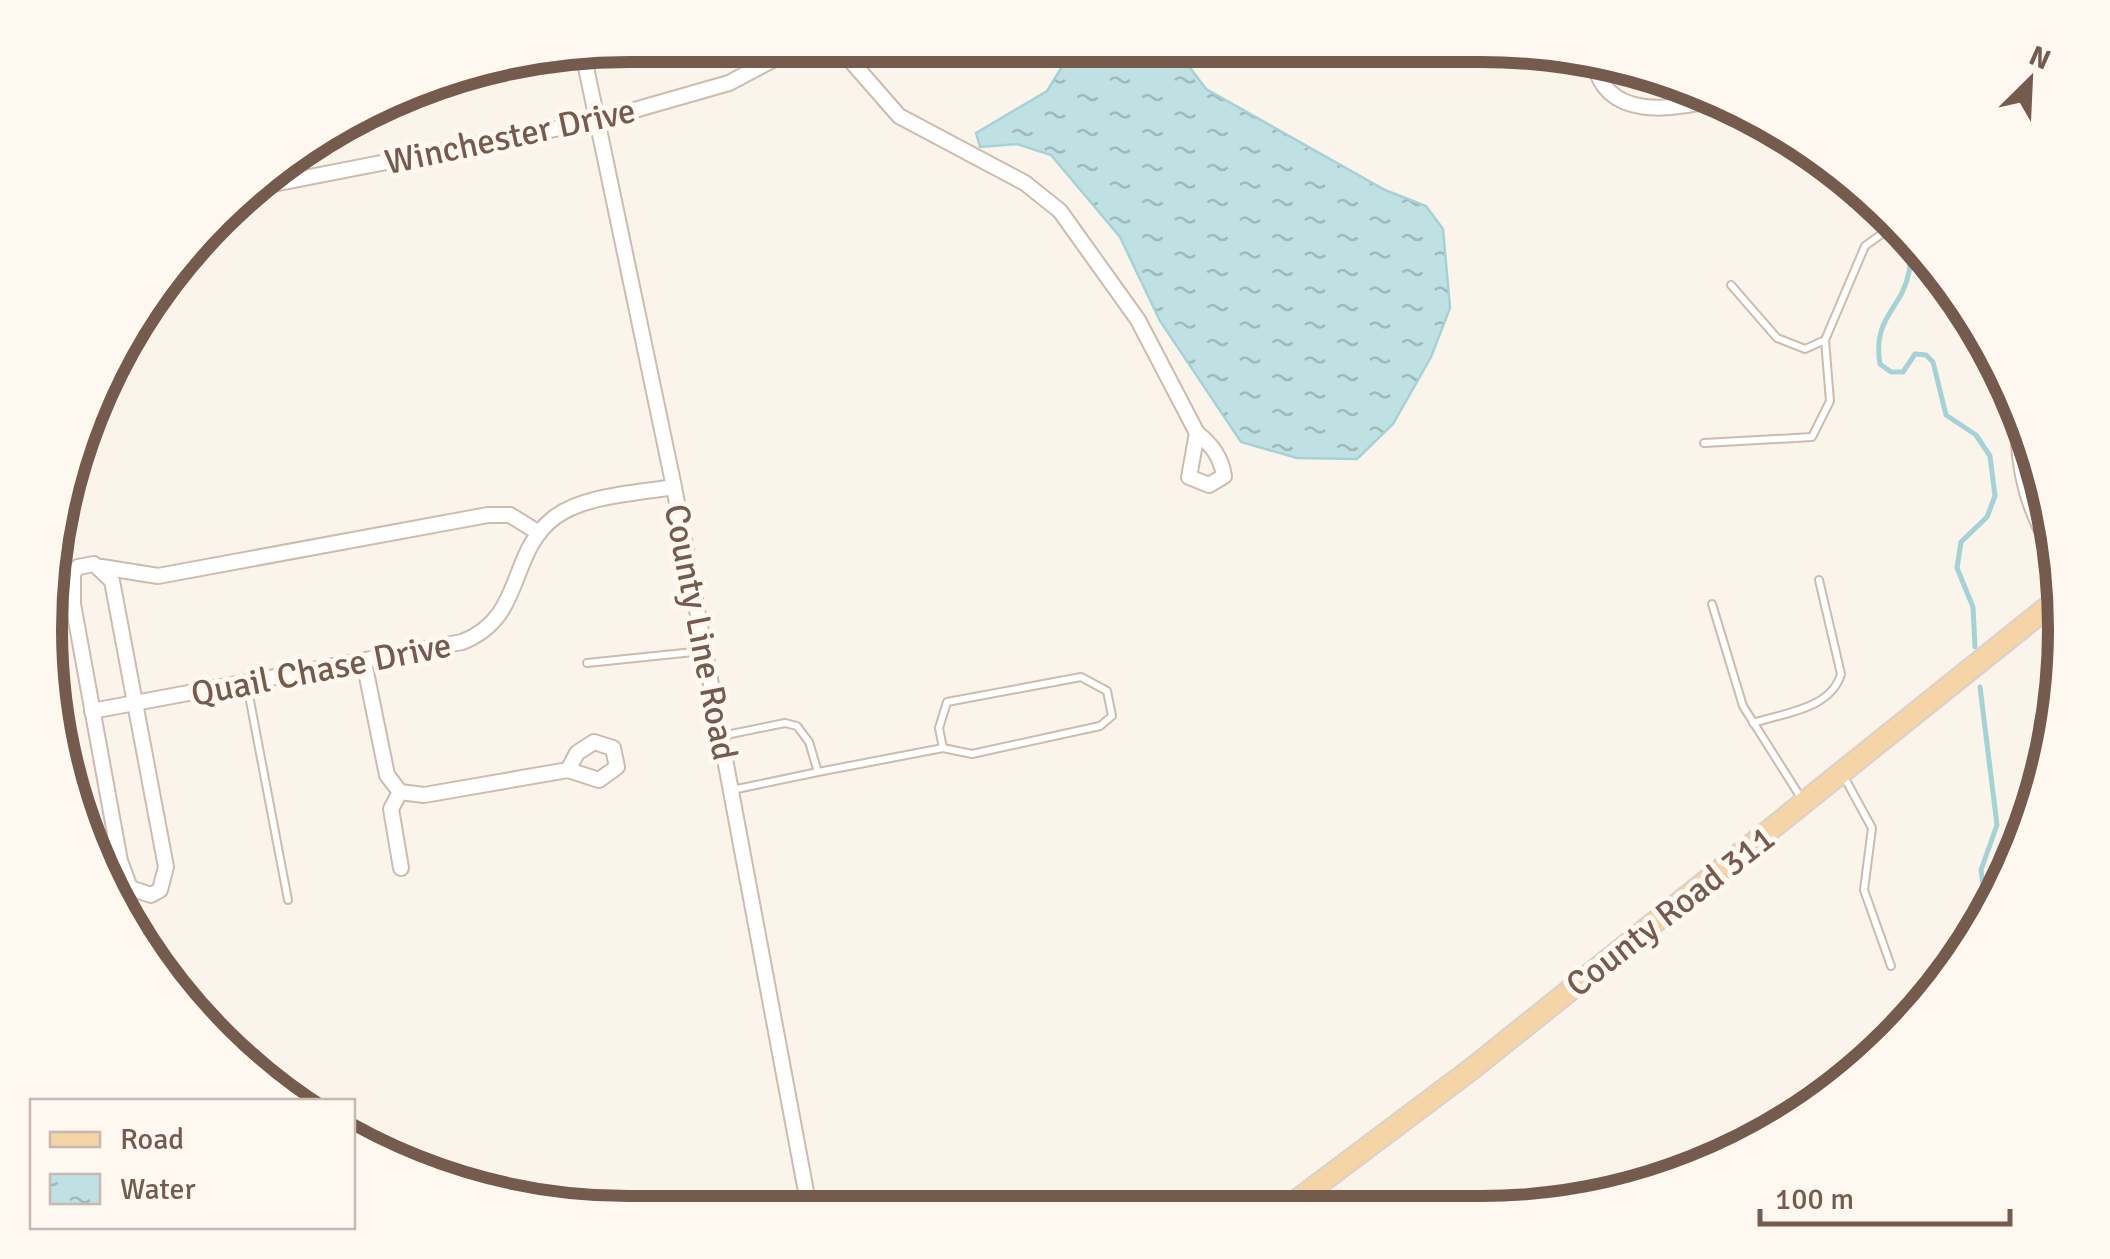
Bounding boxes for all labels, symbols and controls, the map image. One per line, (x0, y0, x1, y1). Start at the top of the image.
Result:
north arrow (1980, 30, 2080, 130)
text: N (2024, 39, 2056, 78)
street label: Winchester Drive (381, 89, 639, 184)
street label: County Line Road (655, 500, 746, 764)
street label: Quail Chase Drive (187, 623, 455, 716)
street label: County Road 311 (1557, 817, 1783, 1006)
legend (30, 1099, 355, 1229)
text: Road (120, 1121, 184, 1158)
scale bar (1760, 1164, 2010, 1226)
text: Water (120, 1171, 196, 1208)
text: 100 m (1775, 1181, 1854, 1218)

